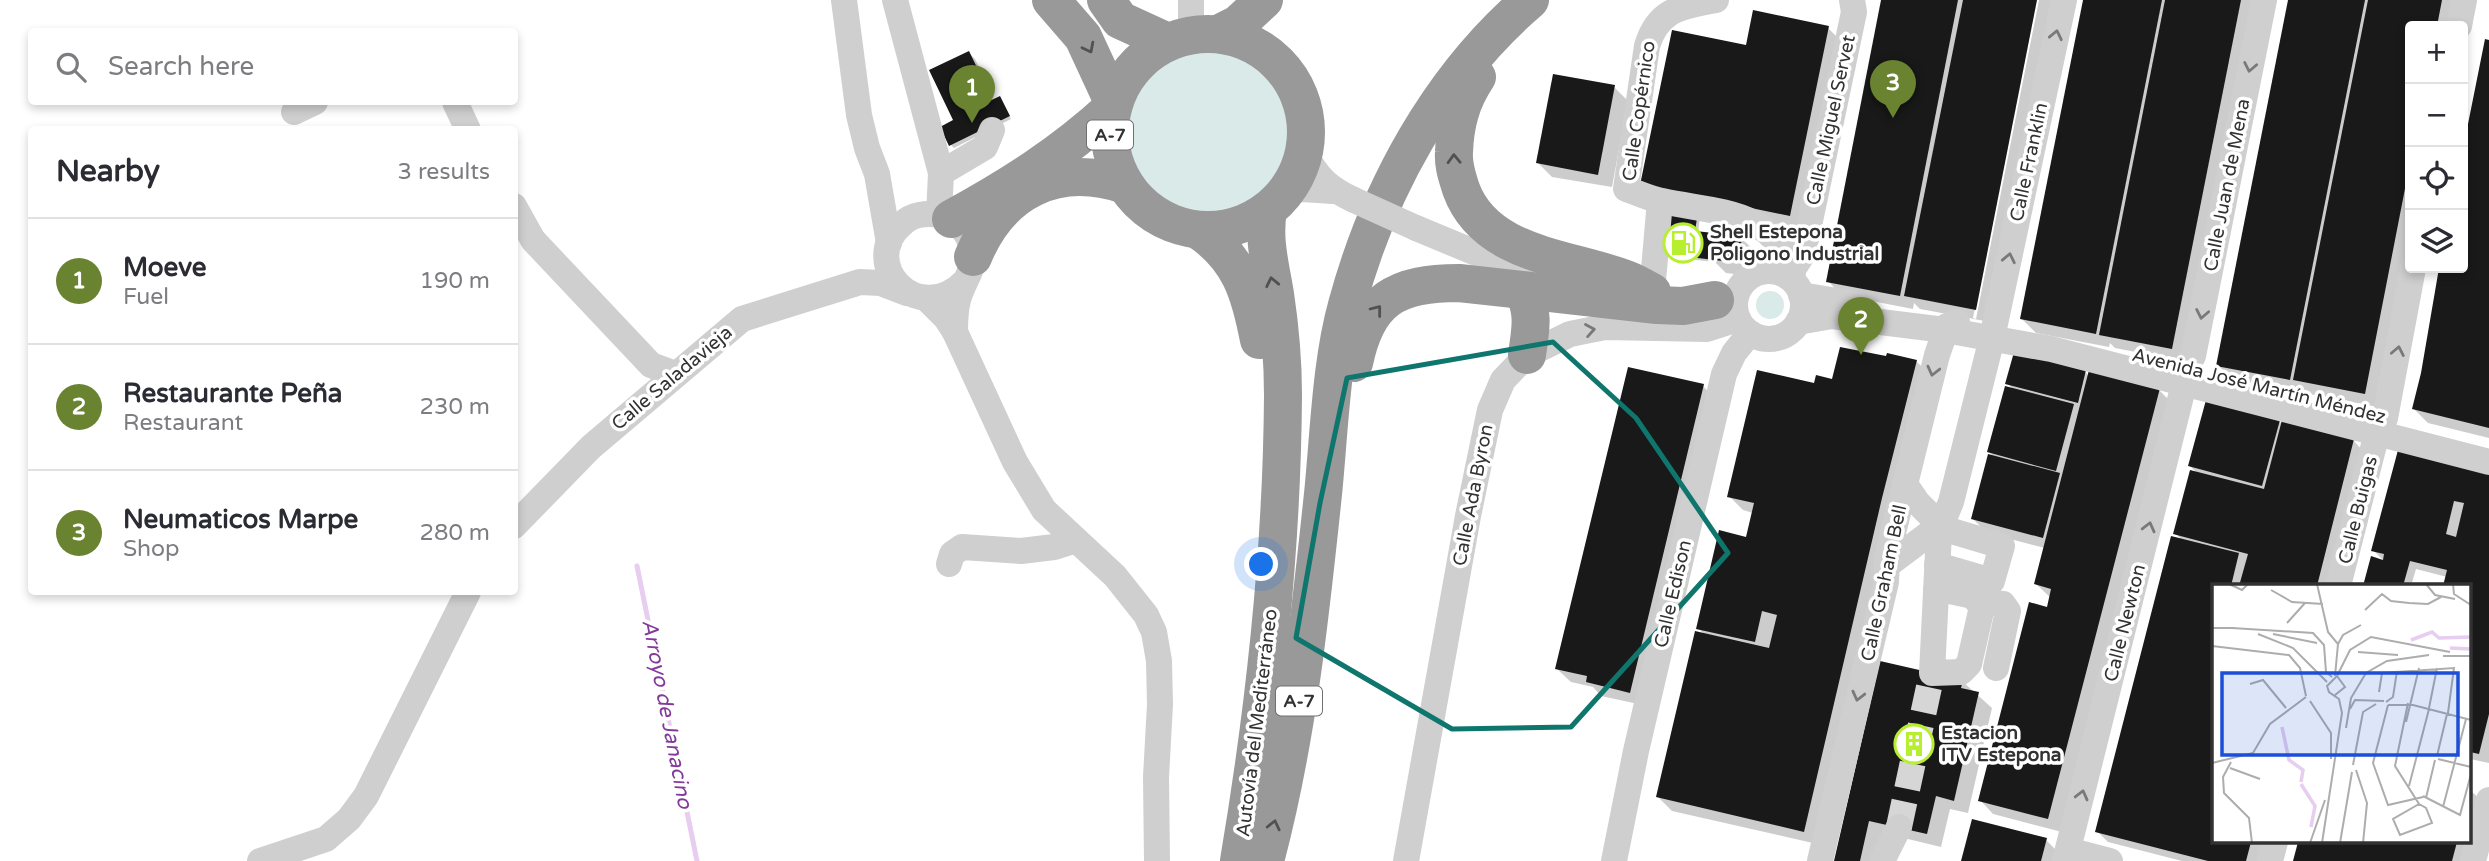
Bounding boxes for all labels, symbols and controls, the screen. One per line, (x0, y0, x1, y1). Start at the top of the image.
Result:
map controls (2405, 21, 2468, 273)
button: + (2405, 21, 2468, 84)
search box (28, 28, 518, 105)
one-way arrow (2048, 29, 2063, 41)
street label: Calle Miguel Servet (1802, 33, 1860, 207)
street label: Calle Copérnico (1618, 39, 1660, 183)
one-way arrow (1081, 41, 1094, 53)
icon: search (52, 48, 90, 86)
text: Search here (108, 51, 254, 82)
pin: 3 (1870, 60, 1916, 118)
one-way arrow (2244, 61, 2259, 73)
pin: 1 (949, 65, 995, 123)
button: − (2405, 84, 2468, 147)
street label: Calle Juan de Mena (2199, 97, 2255, 273)
street label: Calle Franklin (2006, 101, 2052, 223)
road number: A-7 (1087, 120, 1133, 150)
button: locate (2405, 147, 2468, 210)
text: Nearby (56, 153, 160, 190)
one-way arrow (1447, 153, 1462, 164)
text: 3 results (397, 158, 490, 186)
button: layers (2405, 210, 2468, 273)
place label: Shell Estepona Poligono Industrial (1710, 221, 1879, 266)
fuel station icon: Shell Estepona Poligono Industrial (1662, 222, 1704, 264)
text: Moeve (123, 252, 206, 283)
one-way arrow (2000, 252, 2015, 264)
text: 1 (72, 267, 86, 295)
text: 190 m (420, 267, 490, 295)
one-way arrow (1266, 276, 1280, 288)
text: Fuel (123, 283, 169, 311)
pin: 2 (1838, 297, 1884, 355)
one-way arrow (1369, 305, 1382, 317)
one-way arrow (2195, 308, 2210, 320)
street label: Calle Saladavieja (607, 321, 737, 435)
one-way arrow (1584, 323, 1596, 338)
street label: Avenida José Martín Méndez (2130, 344, 2388, 428)
one-way arrow (2389, 345, 2404, 357)
one-way arrow (1927, 365, 1941, 377)
text: Restaurante Peña (123, 378, 342, 409)
text: 2 (72, 393, 86, 421)
text: 230 m (420, 393, 490, 421)
text: Restaurant (123, 409, 243, 437)
street label: Calle Ada Byron (1448, 422, 1498, 568)
street label: Calle Buigas (2334, 454, 2382, 566)
street label: Calle Graham Bell (1857, 503, 1911, 663)
text: Neumaticos Marpe (123, 504, 358, 535)
text: 3 (72, 519, 86, 547)
text: 280 m (420, 519, 490, 547)
one-way arrow (2141, 521, 2155, 533)
text: Shop (123, 535, 180, 563)
street label: Calle Edison (1650, 538, 1696, 650)
your location (1244, 547, 1278, 581)
street label: Calle Newton (2100, 562, 2150, 684)
inset map (2212, 584, 2472, 844)
street label: Autovía del Mediterráneo (1232, 608, 1282, 838)
water label: Arroyo de Janacino (636, 617, 698, 812)
road number: A-7 (1276, 686, 1322, 716)
one-way arrow (1852, 690, 1866, 702)
place label: Estacion ITV Estepona (1941, 722, 2062, 767)
building icon: Estacion ITV Estepona (1893, 723, 1935, 765)
one-way arrow (2074, 789, 2088, 801)
one-way arrow (1266, 819, 1280, 831)

